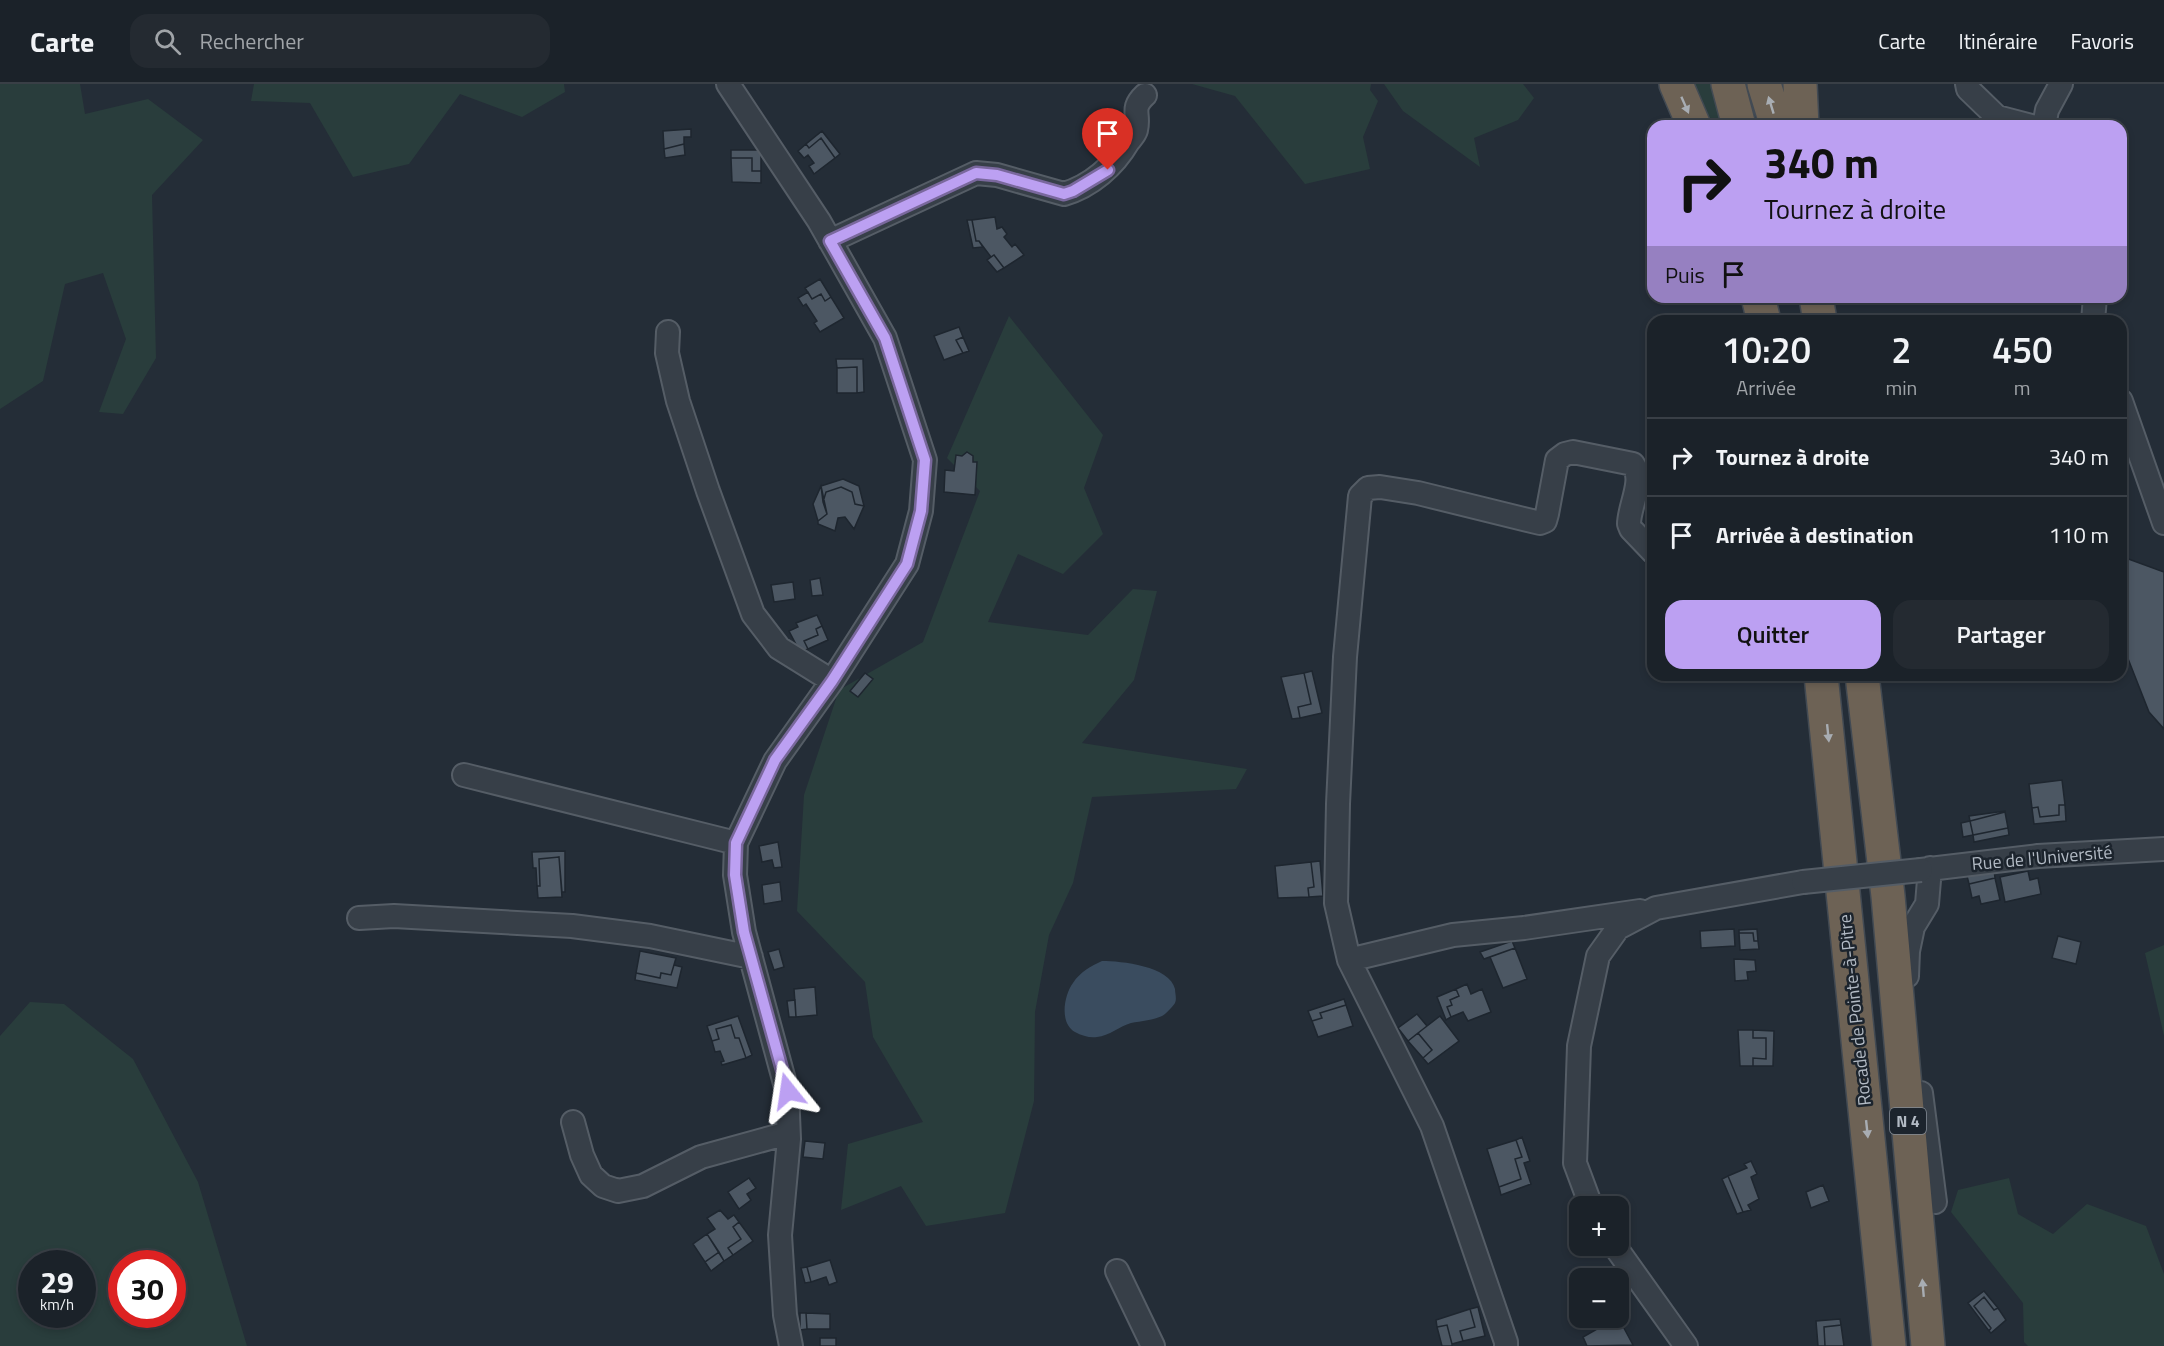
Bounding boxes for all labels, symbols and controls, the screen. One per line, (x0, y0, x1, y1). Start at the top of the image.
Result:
search box (130, 14, 550, 68)
text: Carte (30, 20, 94, 63)
text: Rechercher (199, 24, 304, 58)
icon: search (151, 25, 184, 58)
text: Carte (1878, 25, 1926, 57)
text: Itinéraire (1959, 25, 2038, 57)
text: Favoris (2071, 25, 2134, 57)
one-way arrow (1680, 96, 1690, 114)
one-way arrow (1765, 96, 1775, 114)
pin (1082, 108, 1133, 170)
icon: arrive (1091, 117, 1124, 150)
text: 340 m (1764, 130, 1879, 194)
icon: right (1665, 144, 1743, 222)
text: Tournez à droite (1764, 188, 1946, 229)
text: Puis (1665, 258, 1705, 292)
icon: arrive (1717, 258, 1750, 291)
text: 10:20 (1722, 322, 1811, 377)
text: 2 (1891, 322, 1911, 377)
text: 450 (1992, 322, 2052, 377)
text: Arrivée (1736, 372, 1796, 403)
text: min (1885, 372, 1917, 403)
text: m (2014, 372, 2030, 403)
text: Tournez à droite (1716, 440, 1869, 474)
text: 340 m (2049, 440, 2109, 474)
icon: right (1665, 441, 1698, 474)
text: Arrivée à destination (1716, 518, 1914, 552)
text: 110 m (2049, 518, 2109, 552)
icon: arrive (1665, 519, 1698, 552)
button: Quitter (1665, 600, 1881, 669)
button: Partager (1893, 600, 2109, 669)
one-way arrow (1823, 724, 1832, 743)
street label: Rue de l'Université (1971, 838, 2113, 877)
street label: Rocade de Pointe-à-Pitre (1831, 913, 1878, 1107)
position arrow (756, 1059, 820, 1123)
road number: N 4 (1890, 1108, 1926, 1134)
one-way arrow (1862, 1119, 1872, 1138)
map controls (1569, 1196, 1629, 1328)
button: + (1569, 1196, 1629, 1256)
speed limit sign: 30 (108, 1250, 186, 1328)
text: 29 (40, 1259, 74, 1305)
button: − (1569, 1268, 1629, 1328)
one-way arrow (1918, 1278, 1928, 1297)
text: km/h (40, 1293, 74, 1316)

